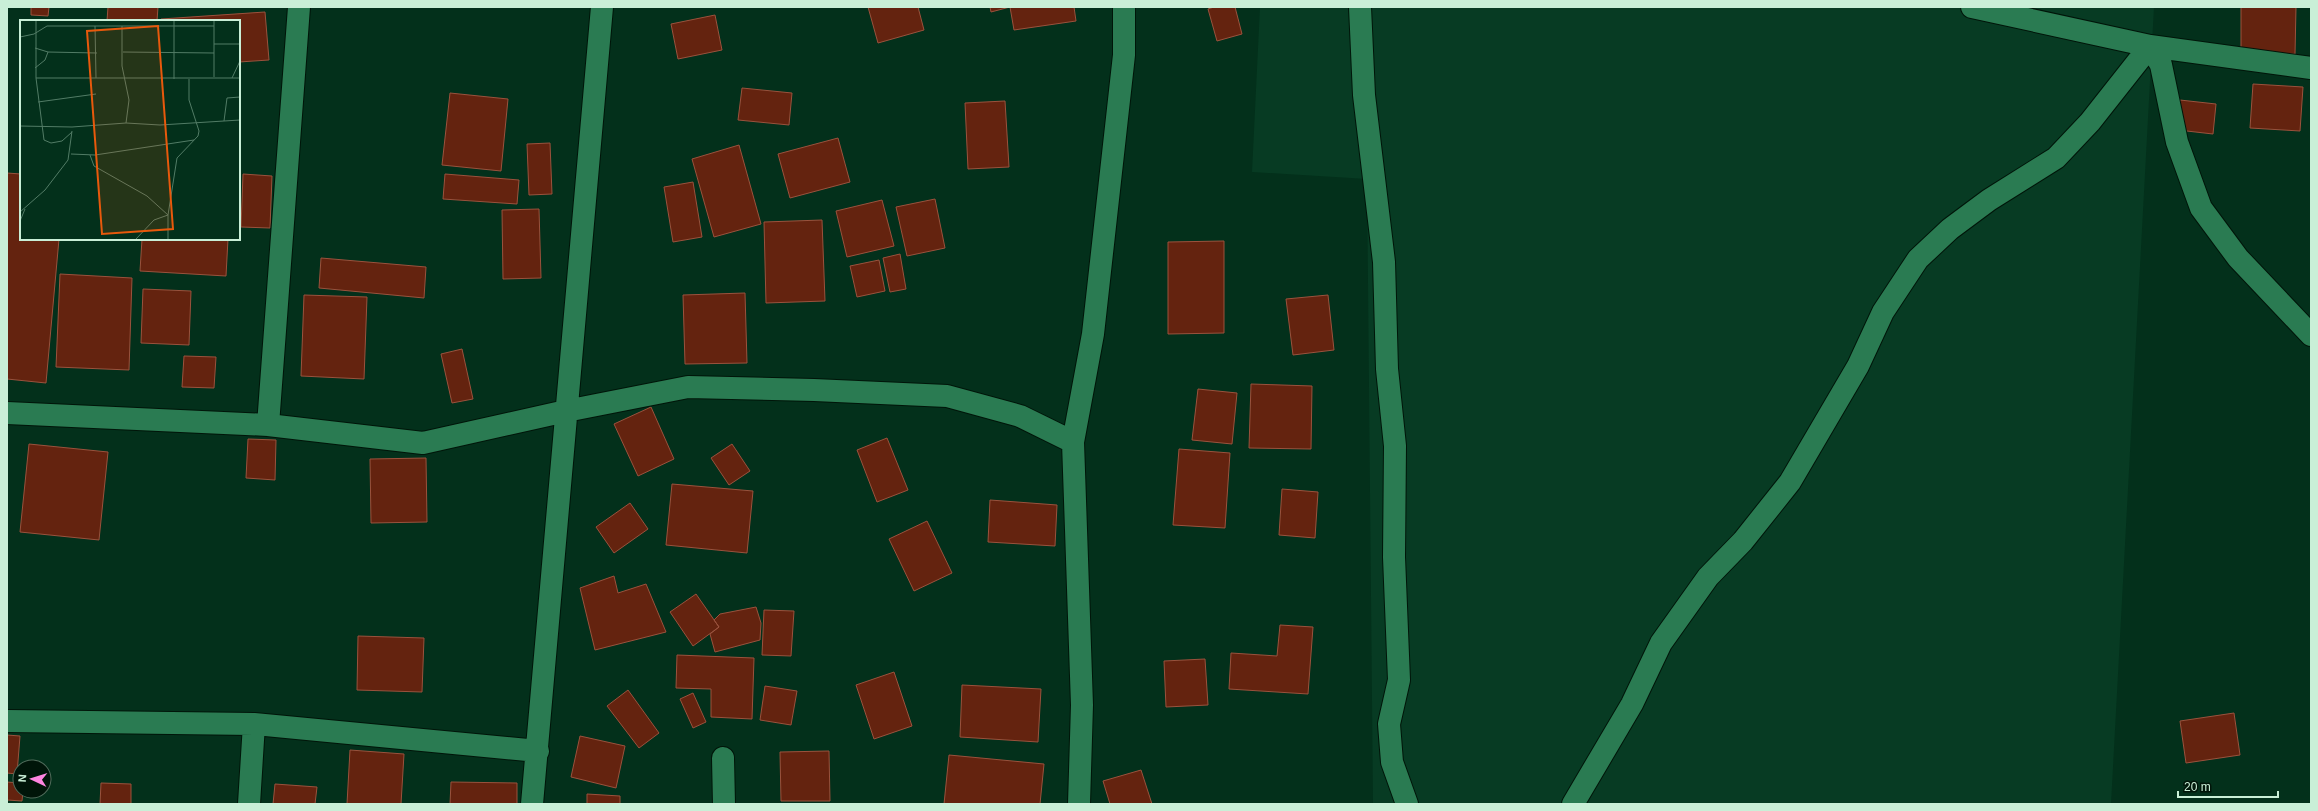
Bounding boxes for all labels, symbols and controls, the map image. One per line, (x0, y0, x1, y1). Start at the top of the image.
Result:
inset map (20, 20, 240, 240)
north arrow (12, 759, 52, 799)
scale bar (2178, 773, 2278, 799)
text: N (16, 774, 28, 783)
text: 20 m (2184, 780, 2211, 794)

